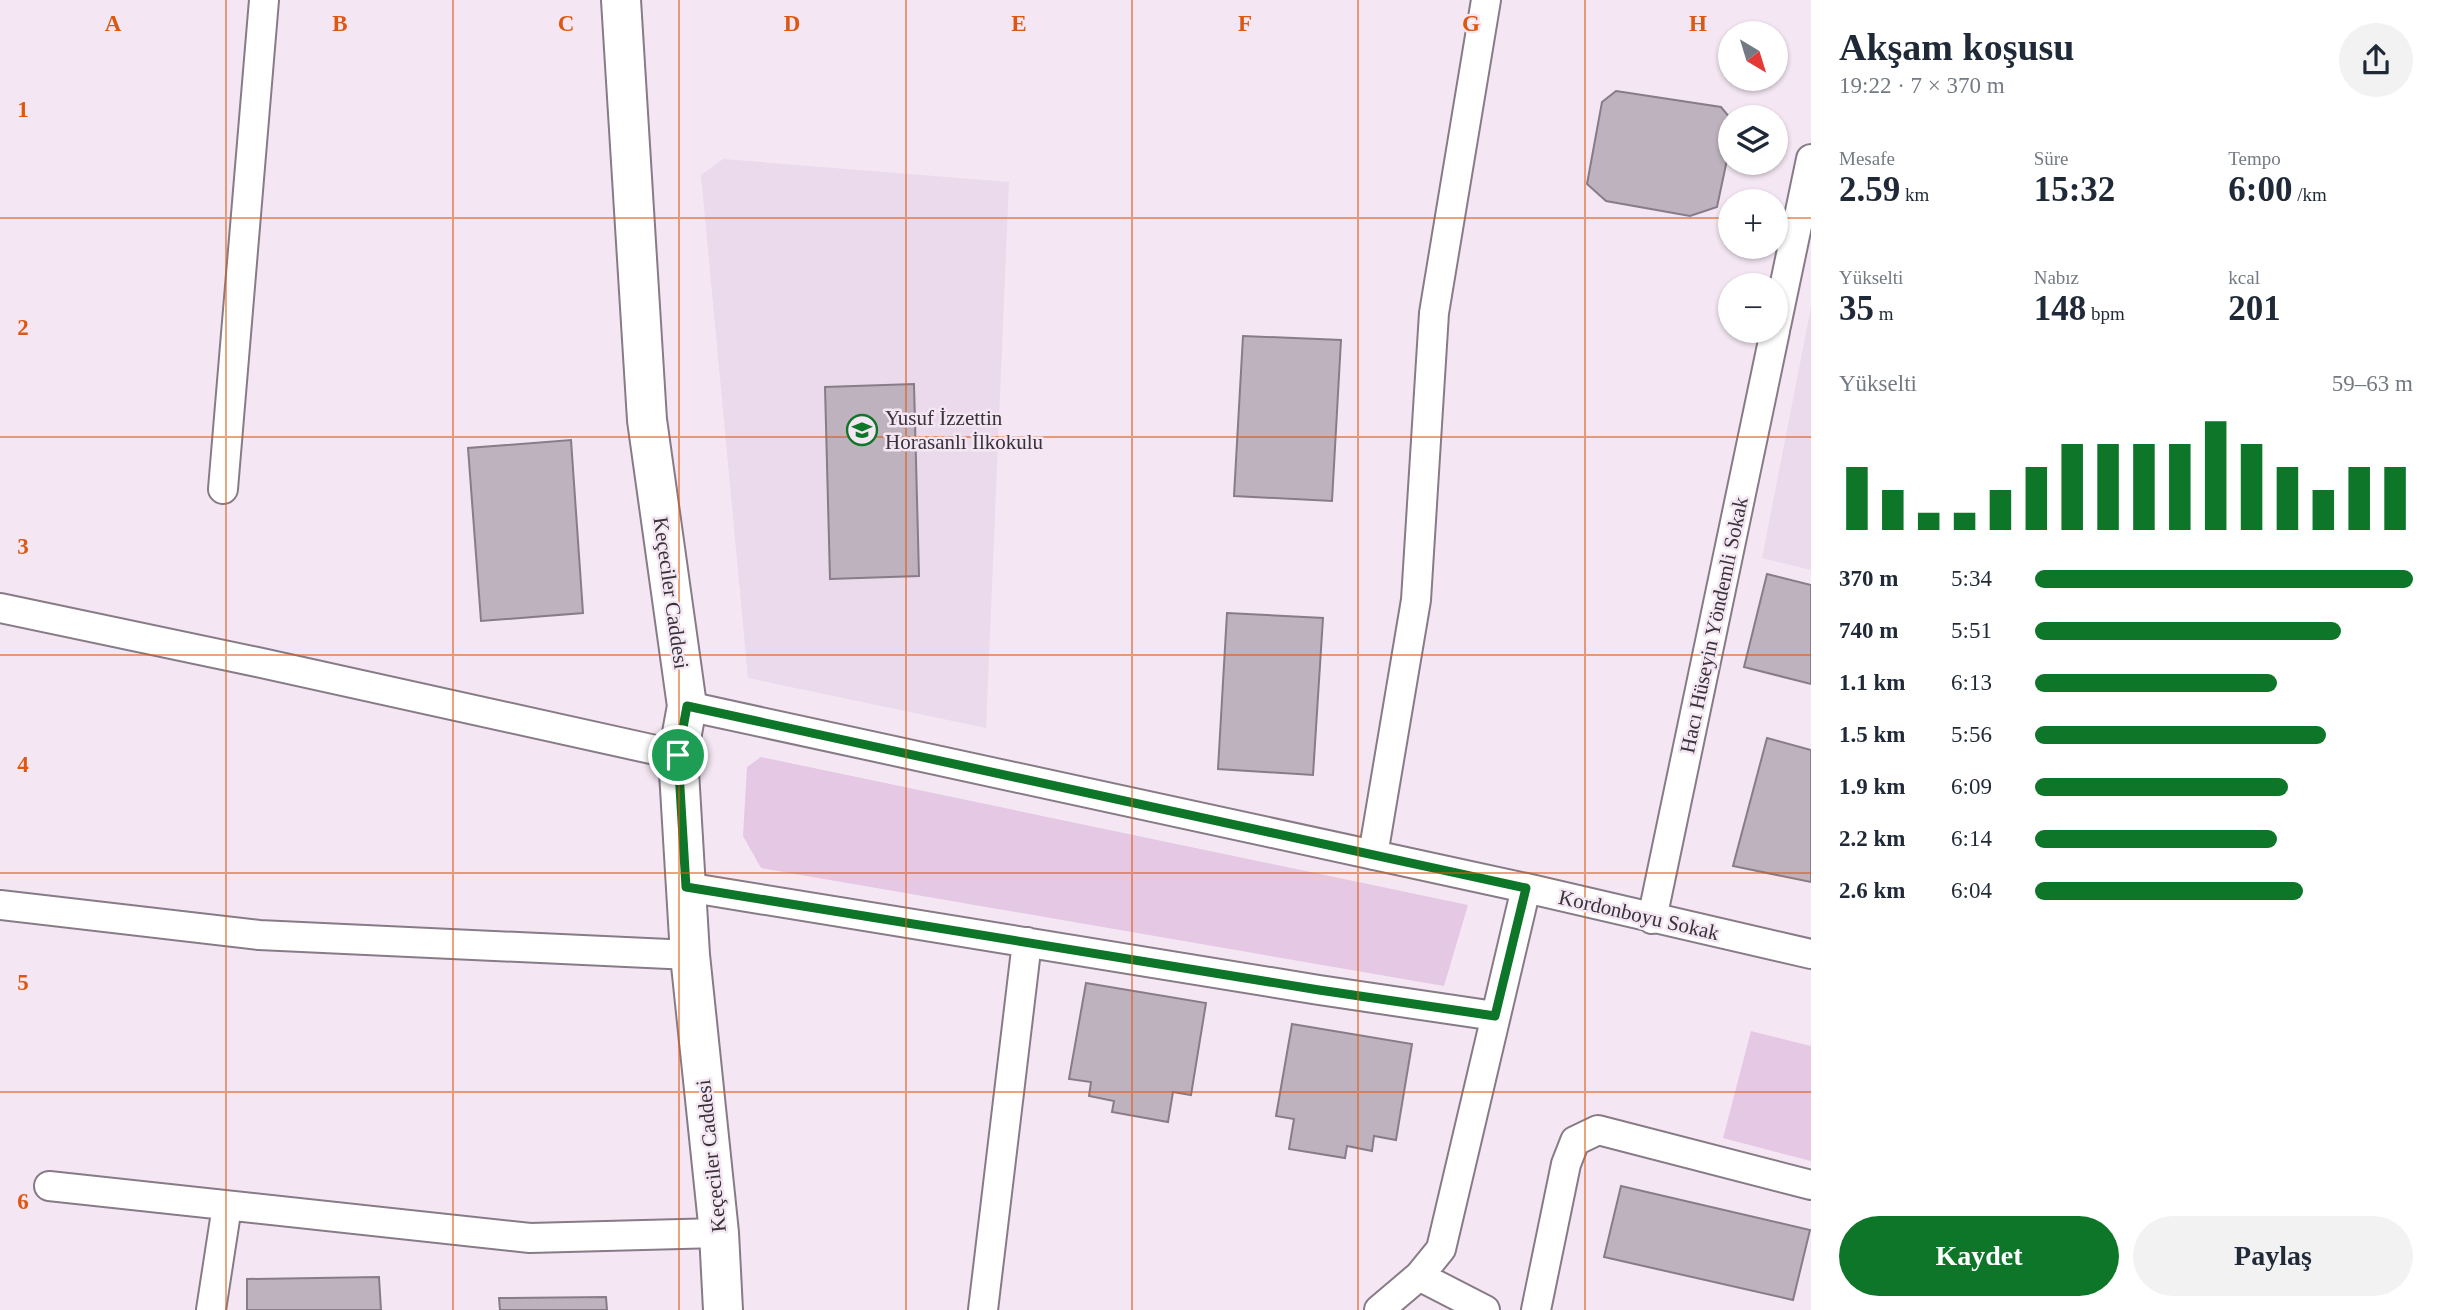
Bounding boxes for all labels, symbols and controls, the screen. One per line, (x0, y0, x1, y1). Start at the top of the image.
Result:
text: A (105, 11, 122, 36)
text: B (332, 11, 348, 36)
text: C (558, 11, 574, 36)
text: D (784, 11, 800, 36)
text: E (1011, 11, 1027, 36)
text: F (1238, 11, 1252, 36)
text: G (1462, 11, 1480, 36)
text: H (1689, 11, 1707, 36)
north arrow (1718, 21, 1788, 91)
map controls (1718, 21, 1788, 343)
button: share (2339, 23, 2413, 97)
text: Akşam koşusu (1839, 26, 2075, 68)
text: 19:22 · 7 × 370 m (1839, 73, 2005, 98)
text: 1 (17, 97, 29, 122)
button: layers (1718, 105, 1788, 175)
text: Mesafe (1839, 148, 1895, 169)
text: Süre (2034, 148, 2068, 169)
text: Tempo (2228, 148, 2281, 169)
text: 2.59 (1839, 170, 1900, 209)
text: 15:32 (2034, 170, 2115, 209)
text: 6:00 (2228, 170, 2292, 209)
text: km (1900, 184, 1929, 205)
text: /km (2292, 184, 2327, 205)
button: + (1718, 189, 1788, 259)
text: Yükselti (1839, 267, 1903, 288)
text: Nabız (2034, 267, 2079, 288)
text: kcal (2228, 267, 2260, 288)
button: − (1718, 273, 1788, 343)
text: 35 (1839, 289, 1874, 328)
text: 148 (2034, 289, 2086, 328)
text: 201 (2228, 289, 2281, 328)
text: m (1874, 303, 1894, 324)
text: bpm (2086, 303, 2125, 324)
text: 2 (17, 315, 29, 340)
text: Yükselti (1839, 371, 1917, 396)
text: 59–63 m (2332, 371, 2413, 396)
place label: Yusuf İzzettin Horasanlı İlkokulu (885, 406, 1044, 454)
school or university icon: Yusuf İzzettin Horasanlı İlkokulu (845, 413, 879, 447)
street label: Hacı Hüseyin Yöndemli Sokak (1675, 494, 1753, 755)
street label: Keçeciler Caddesi (648, 515, 694, 671)
text: 3 (17, 534, 29, 559)
text: 370 m (1839, 566, 1898, 591)
text: 5:34 (1951, 566, 1992, 591)
text: 740 m (1839, 618, 1898, 643)
text: 5:51 (1951, 618, 1992, 643)
text: 1.1 km (1839, 670, 1905, 695)
text: 6:13 (1951, 670, 1992, 695)
text: 1.5 km (1839, 722, 1905, 747)
text: 5:56 (1951, 722, 1992, 747)
pin (648, 725, 708, 785)
icon: arrive (659, 736, 697, 774)
text: 4 (17, 752, 29, 777)
text: 1.9 km (1839, 774, 1905, 799)
text: 6:09 (1951, 774, 1992, 799)
text: 2.2 km (1839, 826, 1905, 851)
text: 6:14 (1951, 826, 1992, 851)
text: 2.6 km (1839, 878, 1905, 903)
text: 6:04 (1951, 878, 1992, 903)
street label: Kordonboyu Sokak (1556, 885, 1722, 945)
text: 5 (17, 970, 29, 995)
street label: Keçeciler Caddesi (691, 1078, 731, 1234)
text: 6 (17, 1189, 29, 1214)
button: Kaydet (1839, 1216, 2119, 1296)
button: Paylaş (2133, 1216, 2413, 1296)

